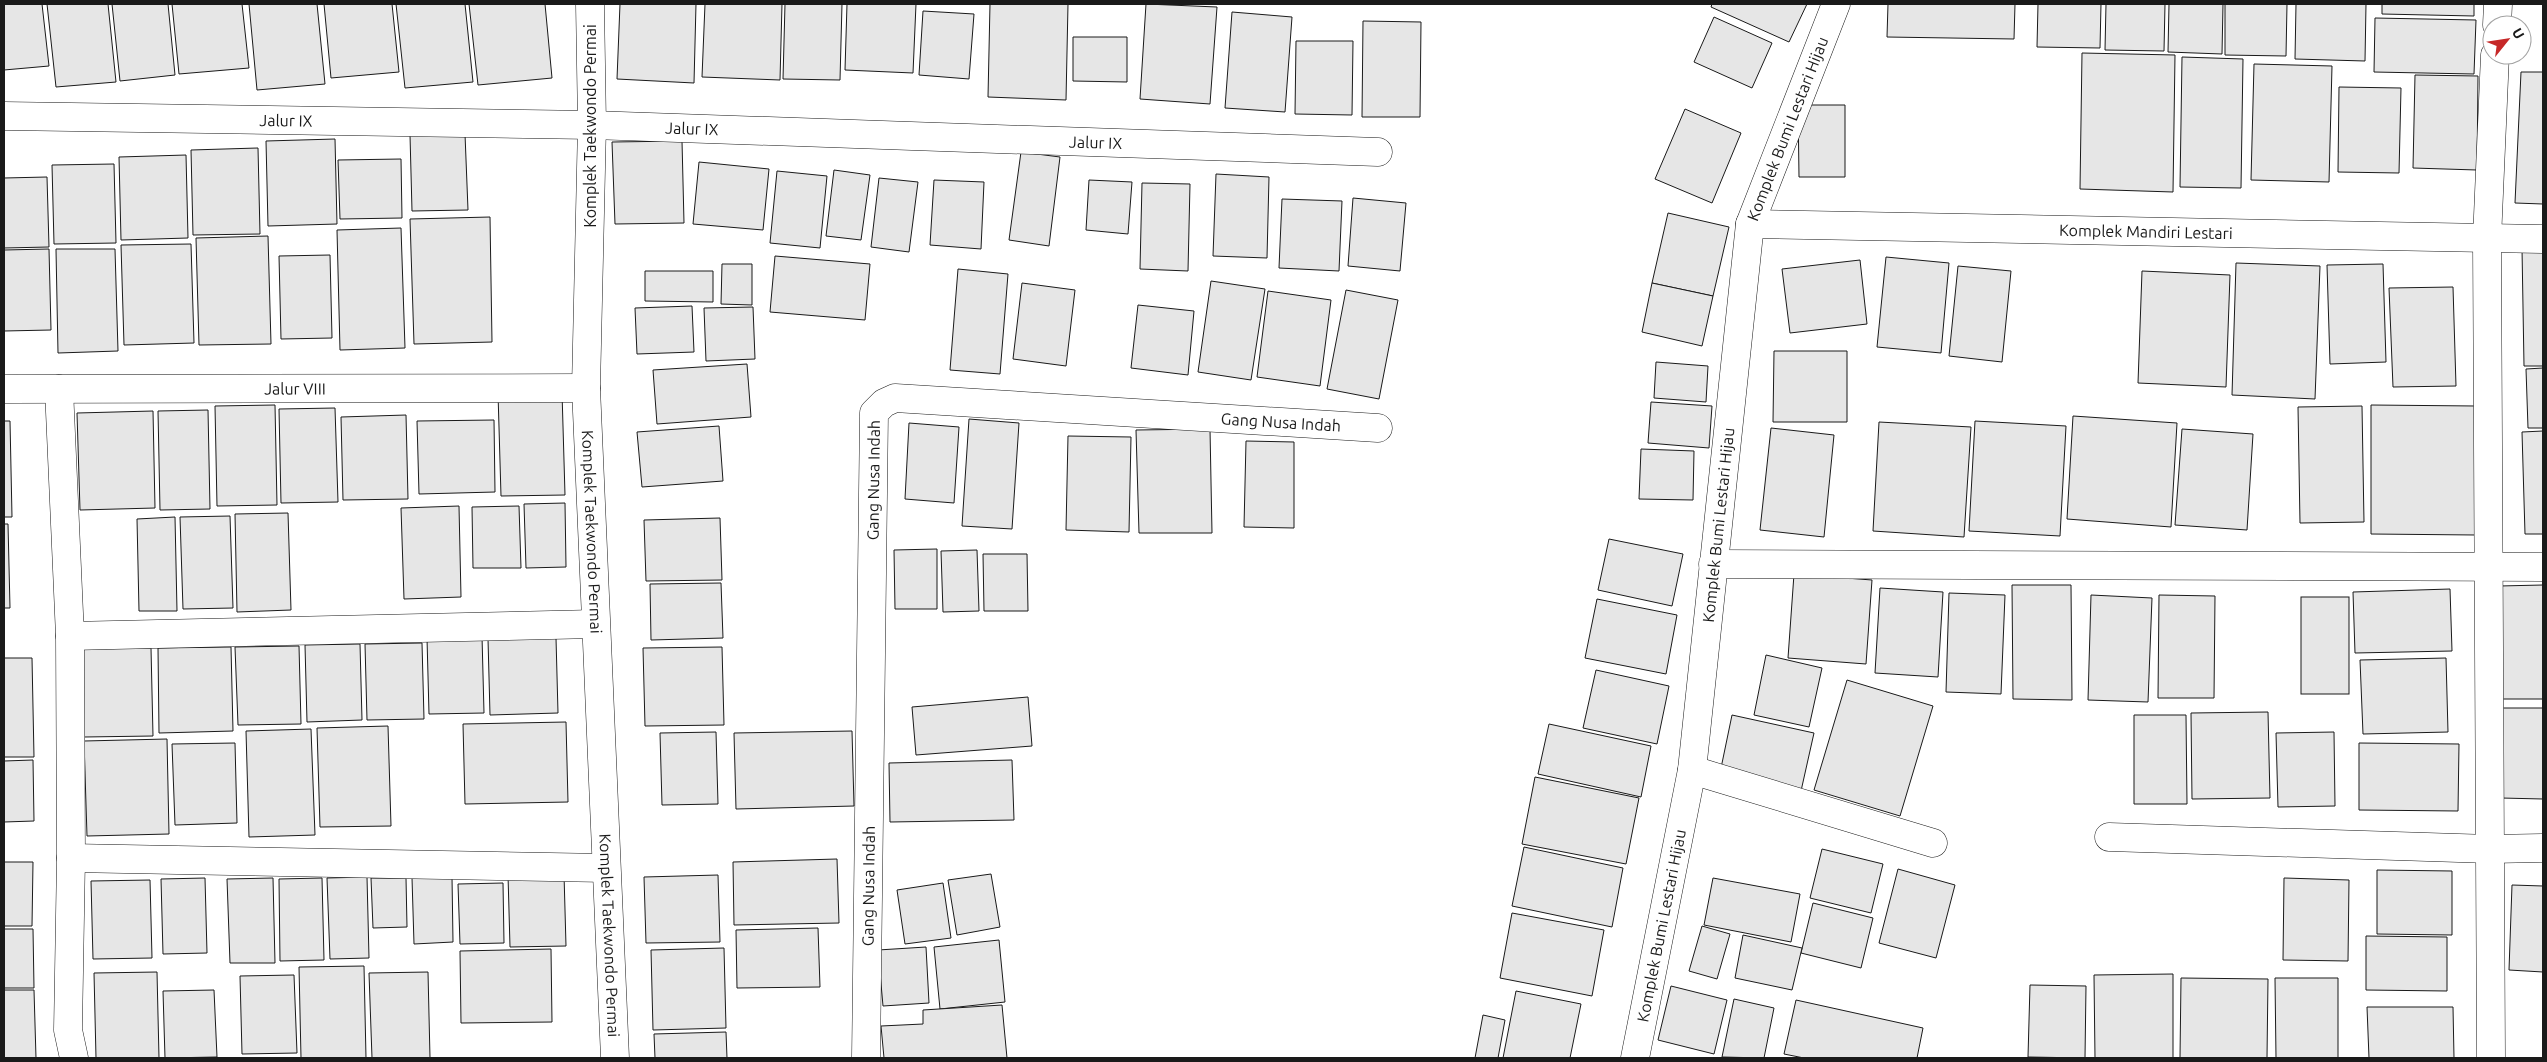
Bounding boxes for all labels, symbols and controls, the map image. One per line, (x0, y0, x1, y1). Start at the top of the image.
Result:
north arrow (2482, 15, 2532, 65)
street label: Komplek Taekwondo Permai (581, 24, 599, 228)
text: U (2509, 25, 2528, 42)
street label: Komplek Bumi Lestari Hijau (1743, 34, 1831, 223)
street label: Jalur IX (259, 111, 313, 130)
street label: Jalur IX (665, 119, 719, 138)
street label: Jalur IX (1069, 132, 1123, 152)
street label: Komplek Mandiri Lestari (2059, 221, 2233, 242)
street label: Jalur VIII (264, 379, 326, 398)
street label: Gang Nusa Indah (1220, 409, 1342, 435)
street label: Gang Nusa Indah (863, 420, 883, 540)
street label: Komplek Bumi Lestari Hijau (1699, 427, 1737, 623)
street label: Komplek Taekwondo Permai (579, 430, 606, 634)
street label: Gang Nusa Indah (858, 826, 878, 946)
street label: Komplek Bumi Lestari Hijau (1633, 828, 1689, 1023)
street label: Komplek Taekwondo Permai (596, 833, 623, 1038)

